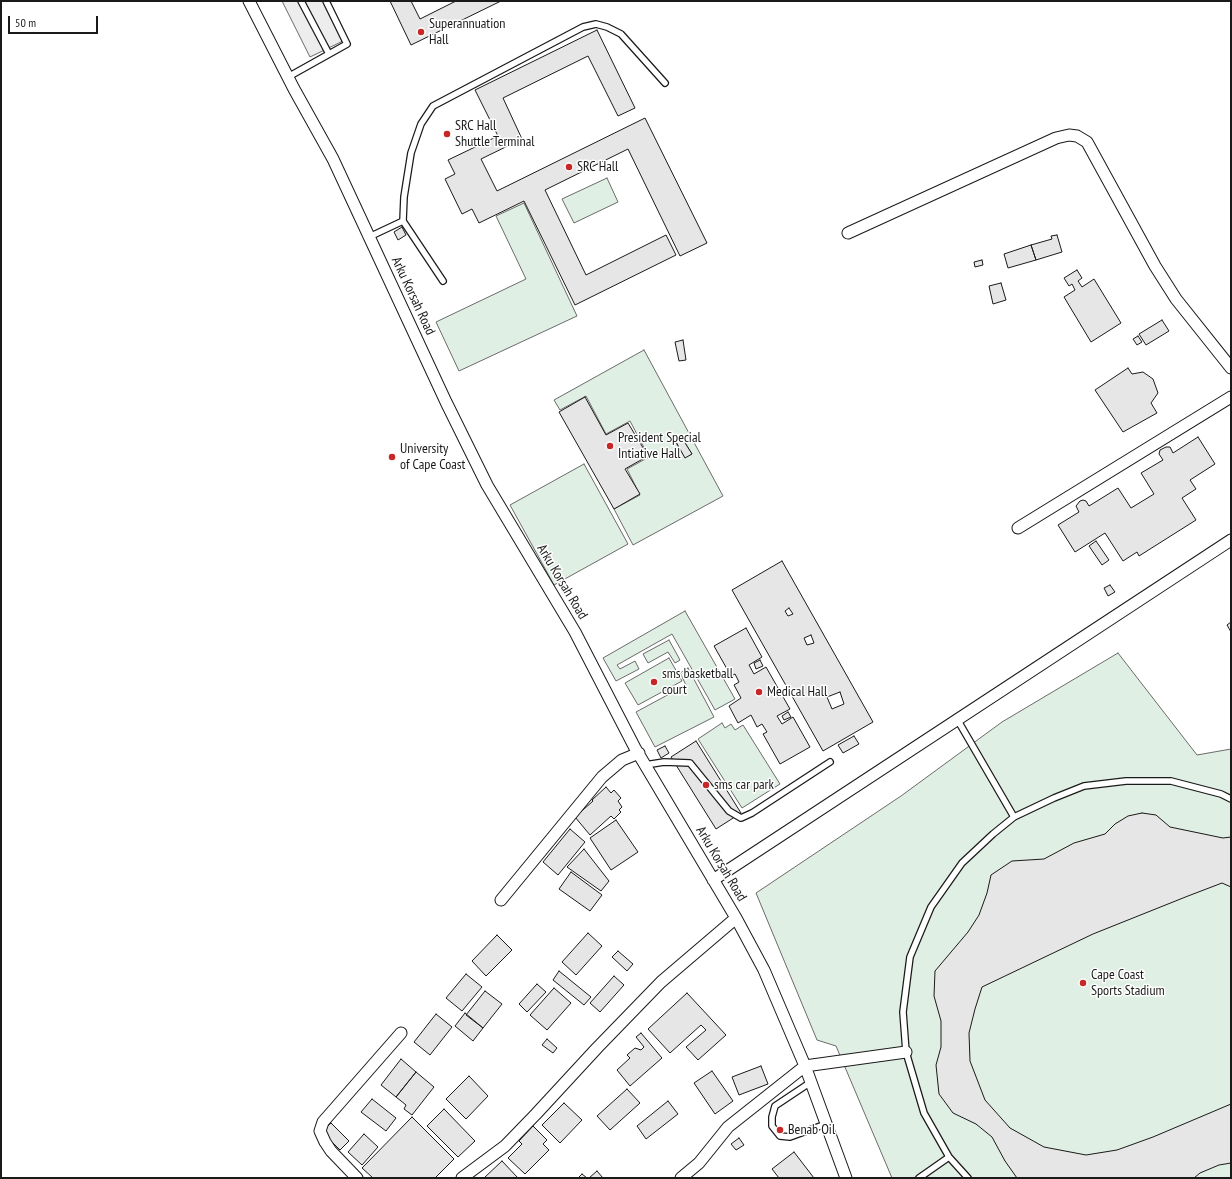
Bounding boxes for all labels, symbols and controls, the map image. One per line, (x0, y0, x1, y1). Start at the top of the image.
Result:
scale bar (10, 8, 100, 34)
text: 50 m (15, 15, 36, 30)
place label: Superannuation Hall (429, 16, 505, 48)
marker: Superannuation Hall (416, 27, 426, 37)
place label: SRC Hall Shuttle Terminal (455, 118, 535, 150)
marker: SRC Hall Shuttle Terminal (442, 129, 452, 139)
place label: SRC Hall (577, 159, 618, 175)
marker: SRC Hall (564, 162, 574, 172)
street label: Arku Korsah Road (388, 254, 438, 338)
place label: President Special Intiative Hall (618, 430, 701, 462)
place label: University of Cape Coast (400, 441, 465, 474)
marker: President Special Intiative Hall (605, 441, 615, 451)
marker: University of Cape Coast (387, 452, 397, 462)
street label: Arku Korsah Road (533, 541, 591, 623)
place label: sms basketball court (662, 666, 733, 698)
marker: sms basketball court (649, 677, 659, 687)
place label: Medical Hall (767, 684, 827, 700)
marker: Medical Hall (754, 687, 764, 697)
place label: sms car park (714, 777, 774, 793)
marker: sms car park (701, 780, 711, 790)
street label: Arku Korsah Road (692, 823, 750, 905)
place label: Cape Coast Sports Stadium (1091, 967, 1165, 1000)
marker: Cape Coast Sports Stadium (1078, 978, 1088, 988)
place label: Benab Oil (788, 1122, 835, 1138)
marker: Benab Oil (775, 1125, 785, 1135)

